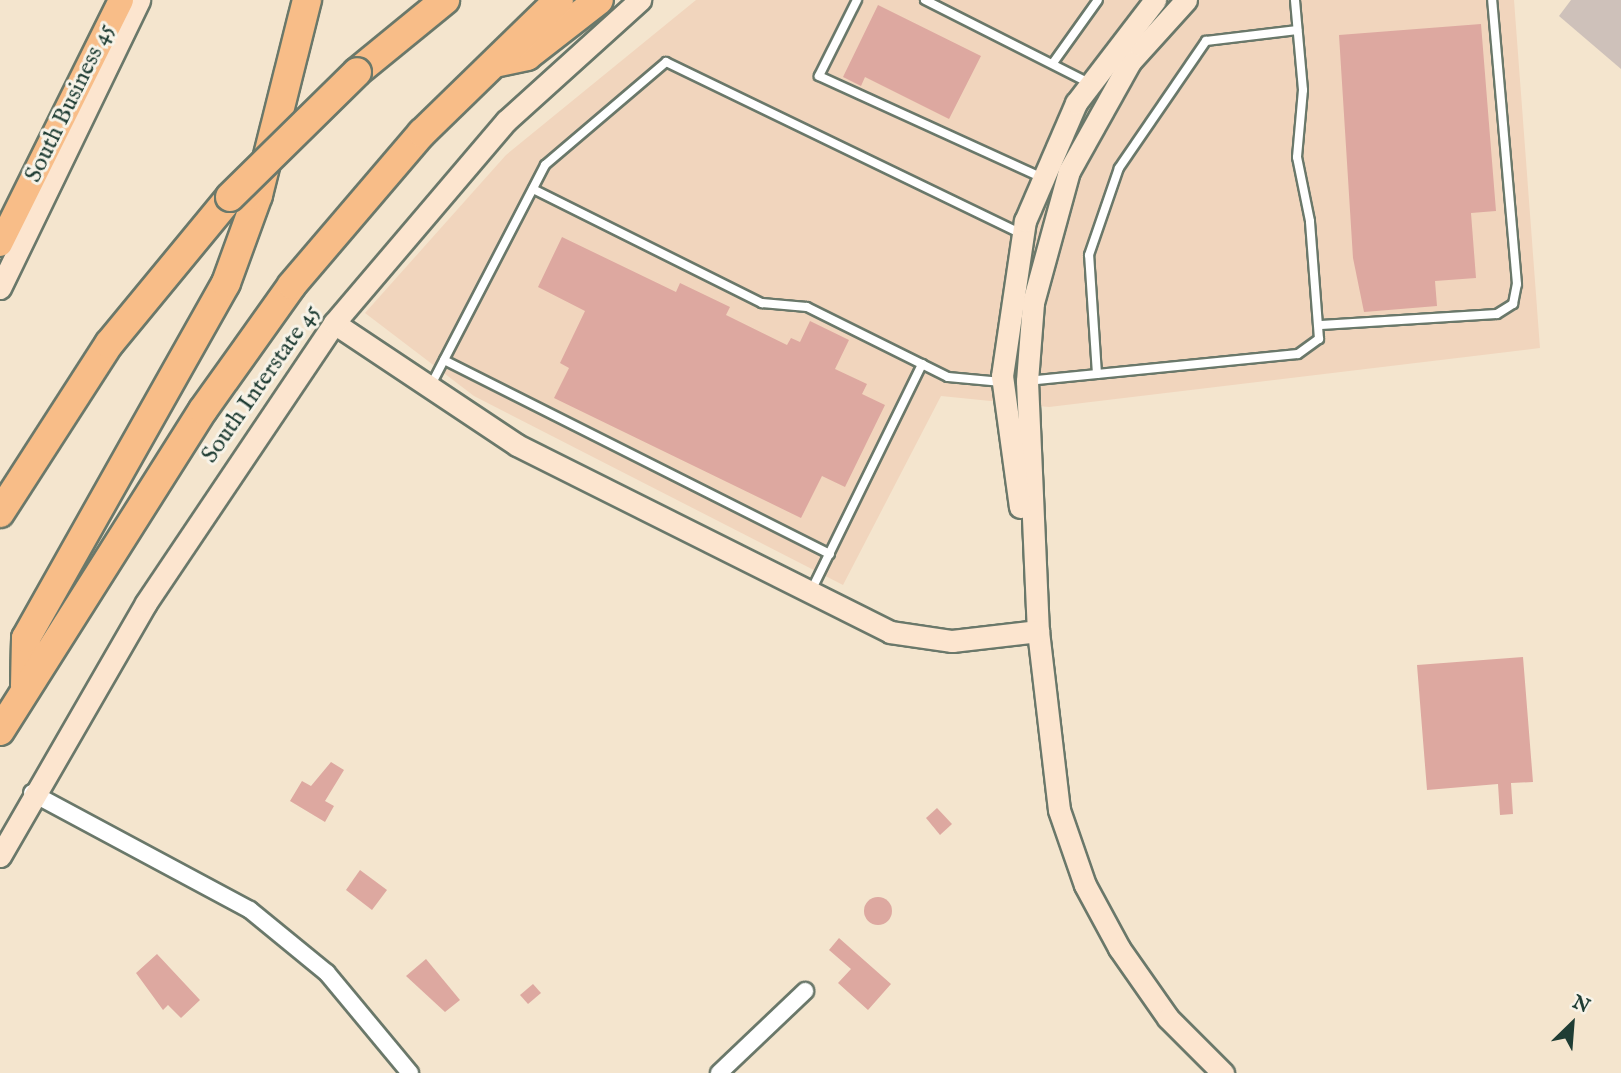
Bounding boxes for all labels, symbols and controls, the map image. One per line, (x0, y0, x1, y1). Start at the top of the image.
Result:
street label: South Business 45 (19, 19, 121, 187)
street label: South Interstate 45 (196, 299, 326, 469)
north arrow (1537, 989, 1607, 1059)
text: N (1568, 991, 1593, 1019)

